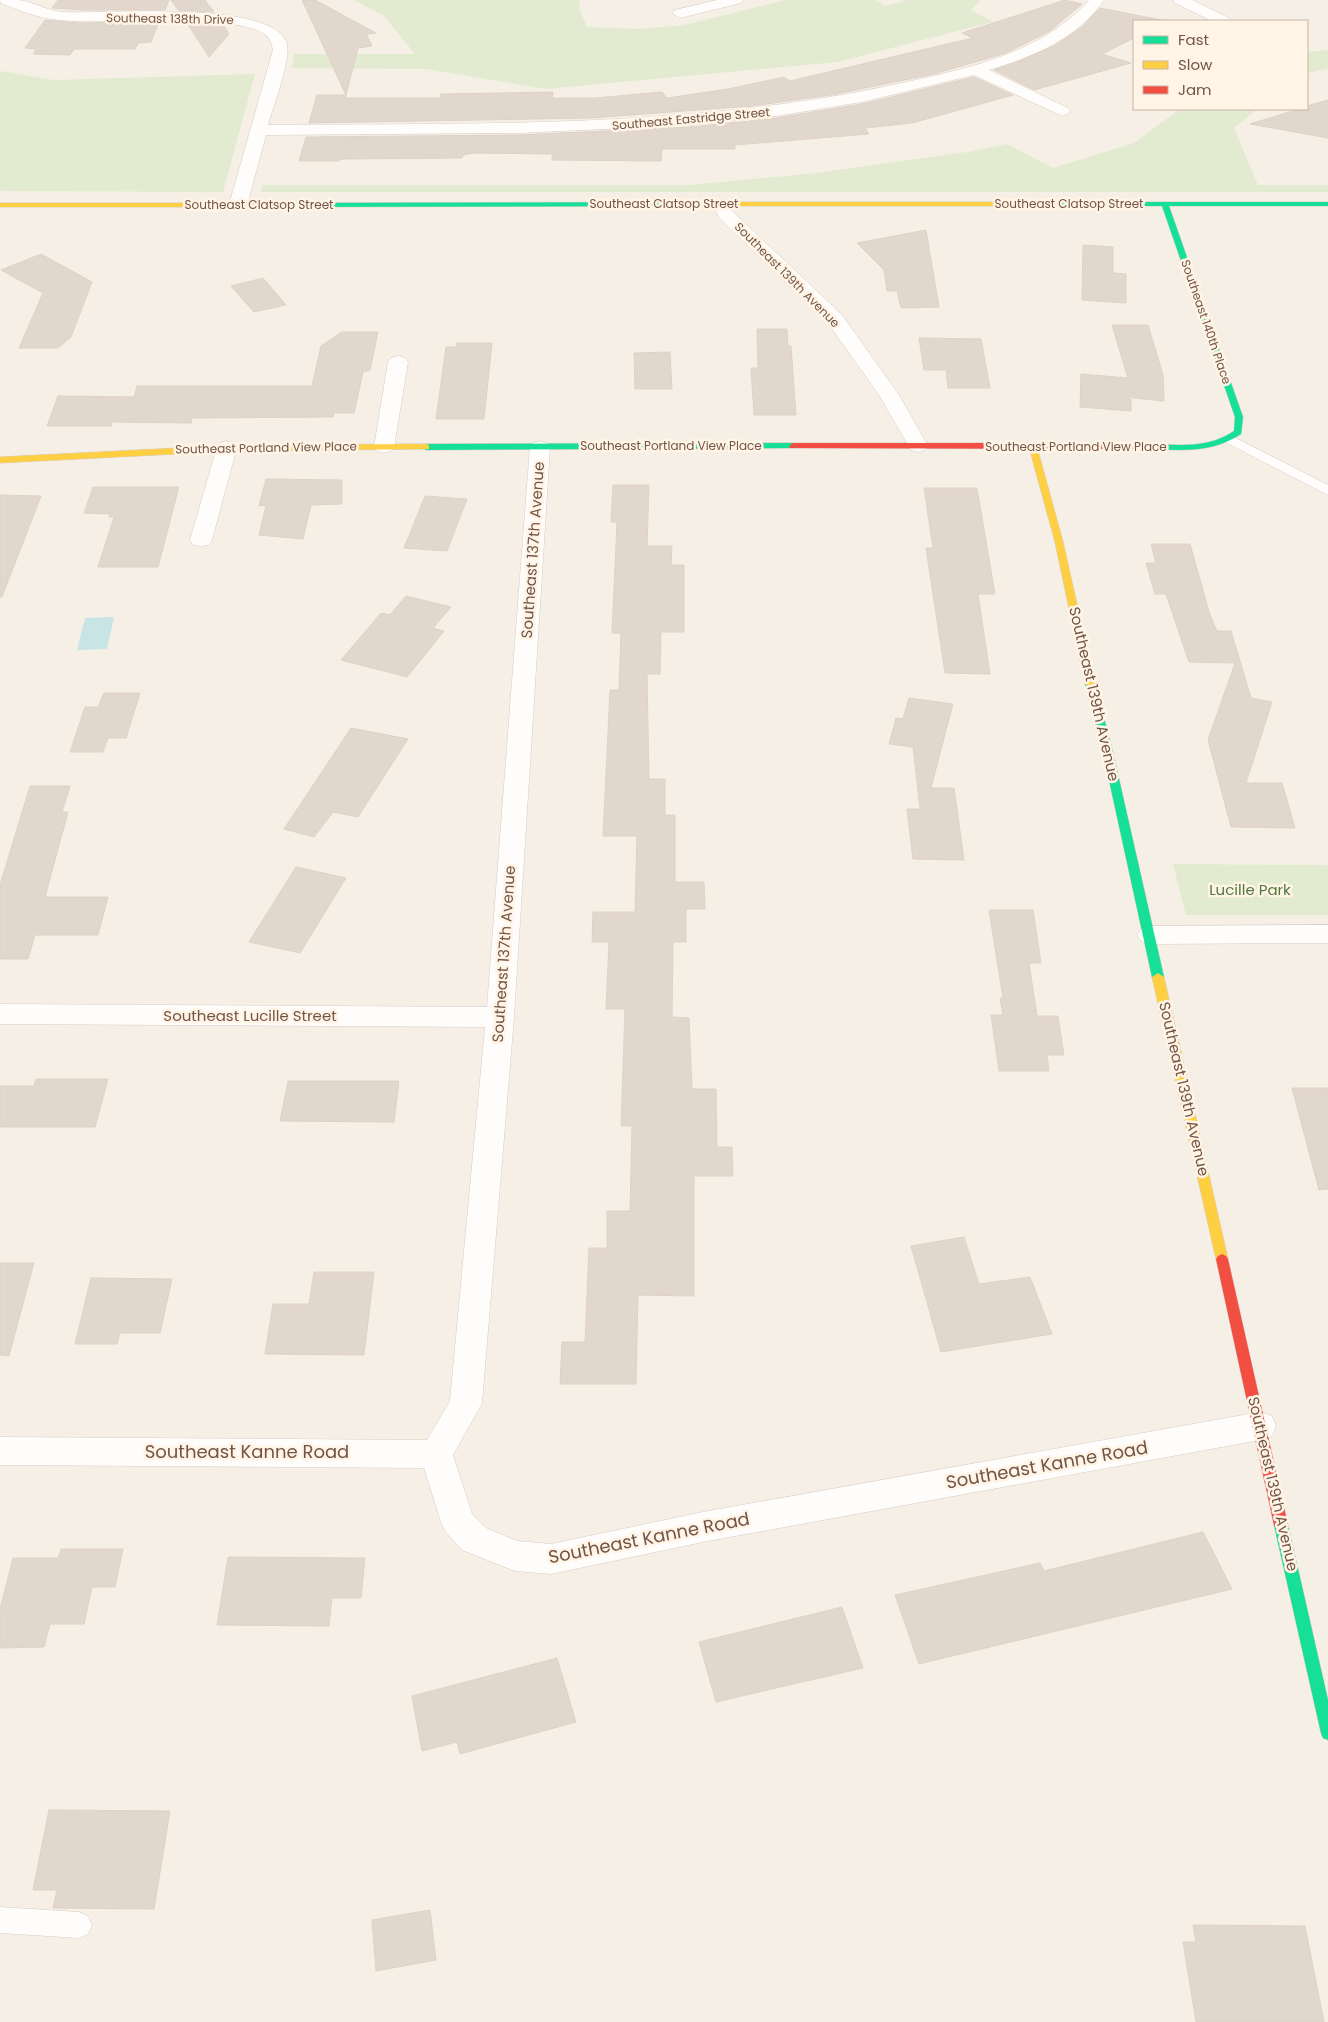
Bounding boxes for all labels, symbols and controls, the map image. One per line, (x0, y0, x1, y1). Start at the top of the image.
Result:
street label: Southeast 138th Drive (106, 9, 234, 28)
legend (1133, 20, 1308, 110)
text: Fast (1178, 29, 1209, 50)
text: Slow (1178, 54, 1213, 75)
text: Jam (1178, 79, 1212, 100)
street label: Southeast Eastridge Street (611, 103, 770, 134)
street label: Southeast Clatsop Street (590, 195, 738, 212)
street label: Southeast Clatsop Street (995, 195, 1143, 212)
street label: Southeast Clatsop Street (185, 196, 333, 213)
street label: Southeast 139th Avenue (731, 218, 844, 331)
street label: Southeast 140th Place (1177, 257, 1236, 386)
street label: Southeast Portland View Place (175, 437, 357, 458)
street label: Southeast Portland View Place (580, 437, 762, 454)
street label: Southeast Portland View Place (985, 438, 1167, 455)
street label: Southeast 137th Avenue (516, 461, 549, 639)
street label: Southeast 139th Avenue (1064, 605, 1125, 783)
street label: Southeast 137th Avenue (487, 865, 520, 1043)
park label: Lucille Park (1209, 879, 1291, 900)
street label: Southeast 139th Avenue (1154, 1000, 1215, 1178)
street label: Southeast Lucille Street (163, 1005, 337, 1026)
street label: Southeast 139th Avenue (1243, 1395, 1304, 1573)
street label: Southeast Kanne Road (944, 1434, 1150, 1495)
street label: Southeast Kanne Road (145, 1439, 349, 1464)
street label: Southeast Kanne Road (546, 1506, 752, 1569)

